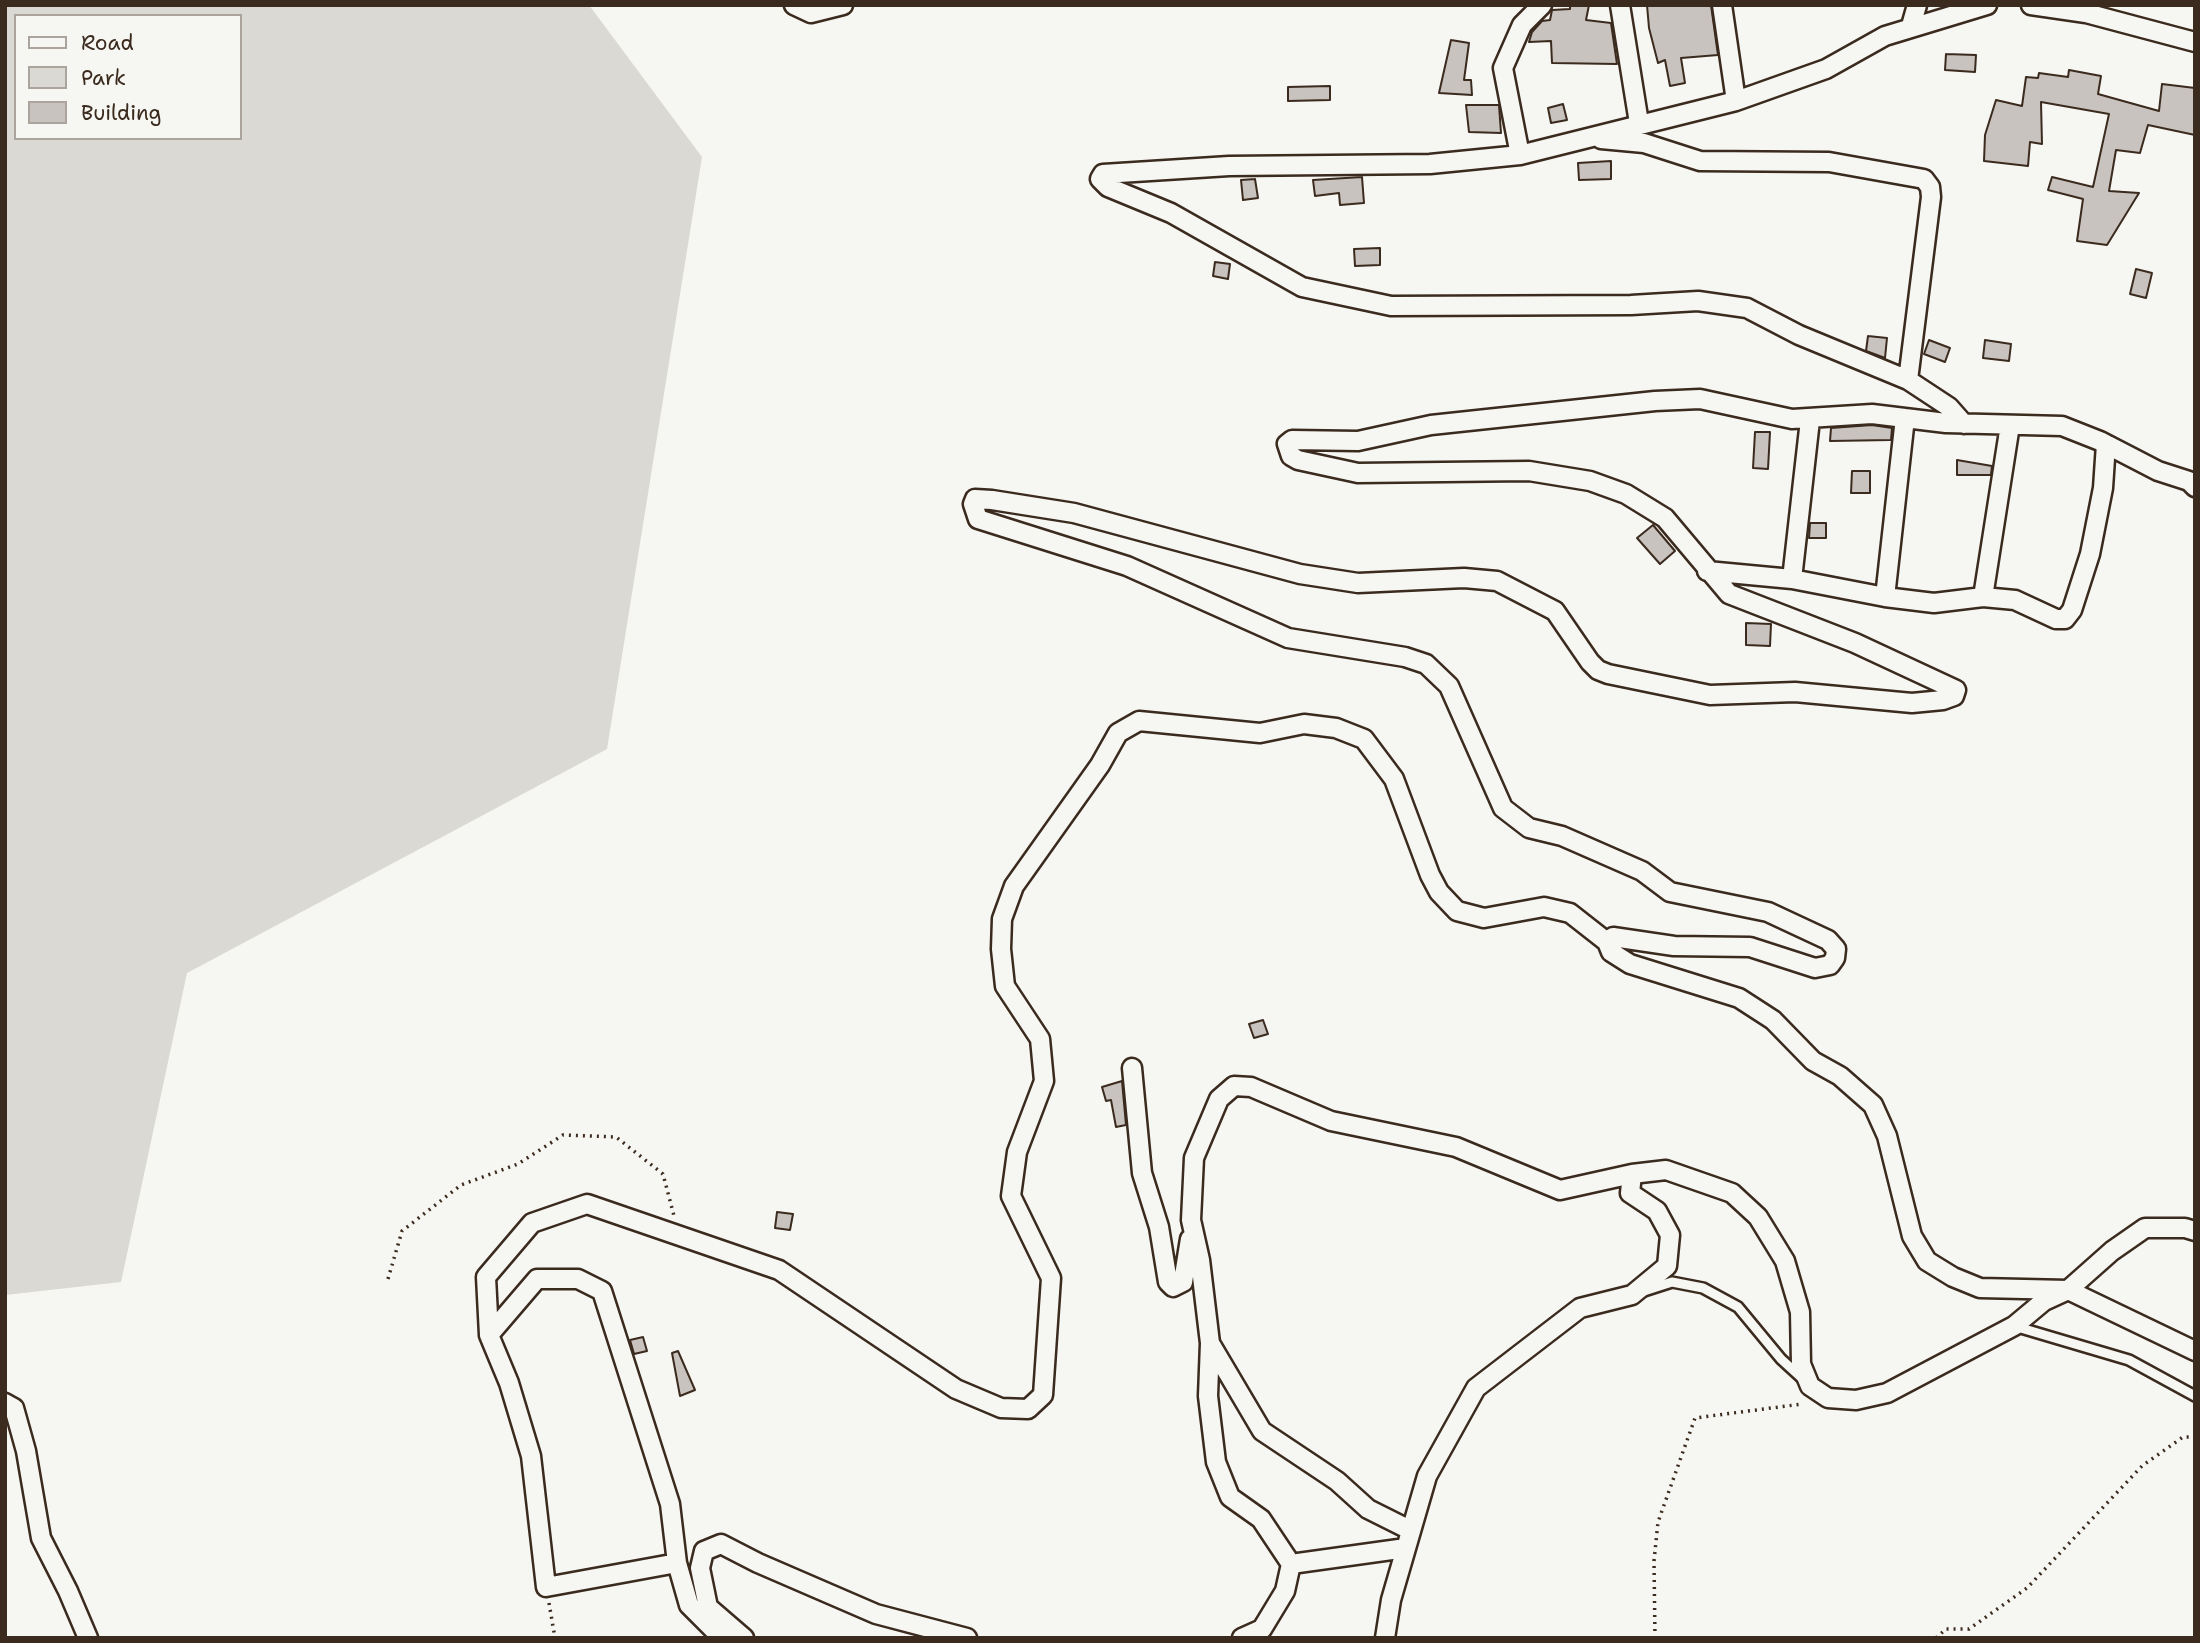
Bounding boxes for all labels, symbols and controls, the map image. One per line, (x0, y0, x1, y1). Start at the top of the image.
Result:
legend (14, 14, 242, 140)
text: Road (81, 29, 134, 57)
text: Park (81, 64, 126, 92)
text: Building (81, 99, 161, 127)

